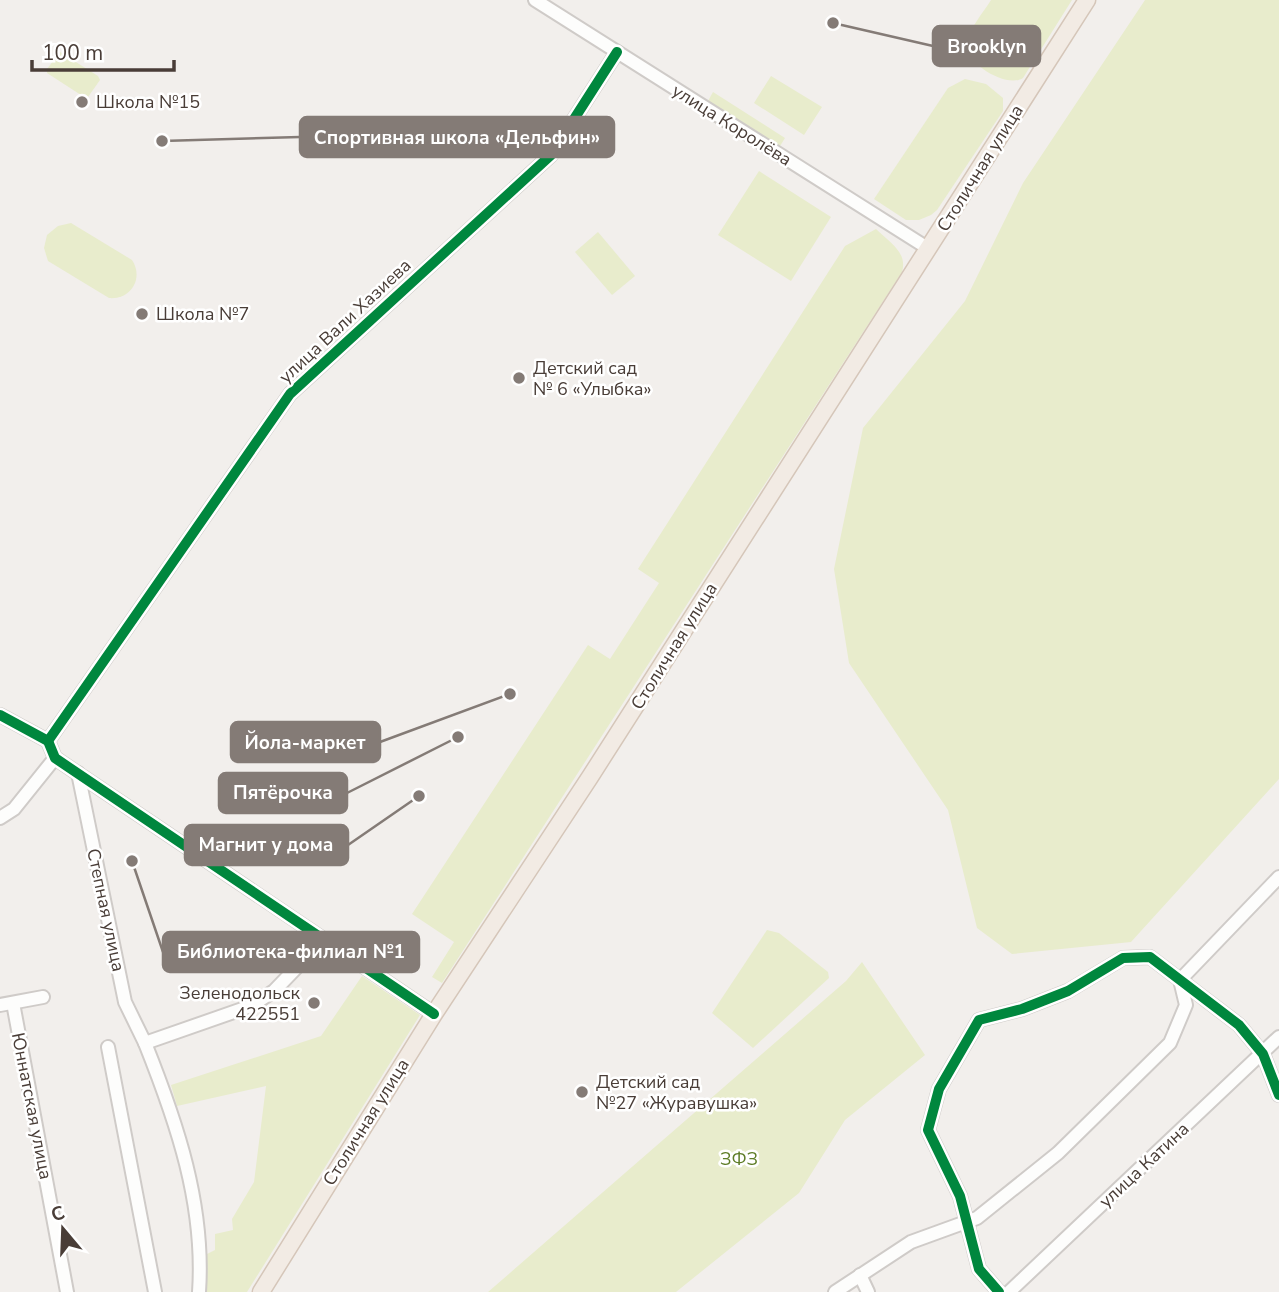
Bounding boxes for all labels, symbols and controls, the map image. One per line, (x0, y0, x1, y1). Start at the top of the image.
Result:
callout: Brooklyn (933, 26, 1040, 66)
scale bar (32, 28, 173, 72)
text: Brooklyn (947, 34, 1027, 60)
text: 100 m (42, 39, 103, 67)
street label: улица Королёва (668, 79, 796, 171)
place label: Школа №15 (96, 90, 200, 114)
marker: Школа №15 (74, 94, 90, 110)
street label: Столичная улица (931, 100, 1029, 236)
callout: Спортивная школа «Дельфин» (300, 117, 614, 157)
text: Спортивная школа «Дельфин» (314, 125, 600, 151)
street label: улица Вали Хазиева (274, 253, 416, 389)
place label: Школа №7 (156, 302, 249, 326)
marker: Школа №7 (134, 306, 150, 322)
place label: Детский сад № 6 «Улыбка» (533, 356, 651, 401)
marker: Детский сад № 6 «Улыбка» (511, 370, 527, 386)
street label: Столичная улица (625, 578, 723, 714)
callout: Йола-маркет (231, 722, 380, 762)
text: Йола-маркет (245, 730, 366, 756)
callout: Пятёрочка (219, 773, 347, 813)
text: Пятёрочка (233, 780, 333, 806)
callout: Магнит у дома (185, 825, 348, 865)
text: Магнит у дома (199, 832, 334, 858)
street label: Степная улица (81, 846, 131, 974)
callout: Библиотека-филиал №1 (163, 932, 419, 972)
text: Библиотека-филиал №1 (177, 939, 405, 965)
place label: Зеленодольск 422551 (179, 981, 301, 1026)
marker: Зеленодольск 422551 (306, 995, 322, 1011)
street label: Юннатская улица (6, 1030, 58, 1182)
street label: Столичная улица (317, 1054, 415, 1190)
place label: Детский сад №27 «Журавушка» (596, 1070, 757, 1115)
marker: Детский сад №27 «Журавушка» (574, 1084, 590, 1100)
street label: улица Катина (1094, 1117, 1194, 1213)
park label: ЗФЗ (720, 1147, 758, 1171)
north arrow (28, 1194, 98, 1264)
text: С (47, 1199, 68, 1228)

